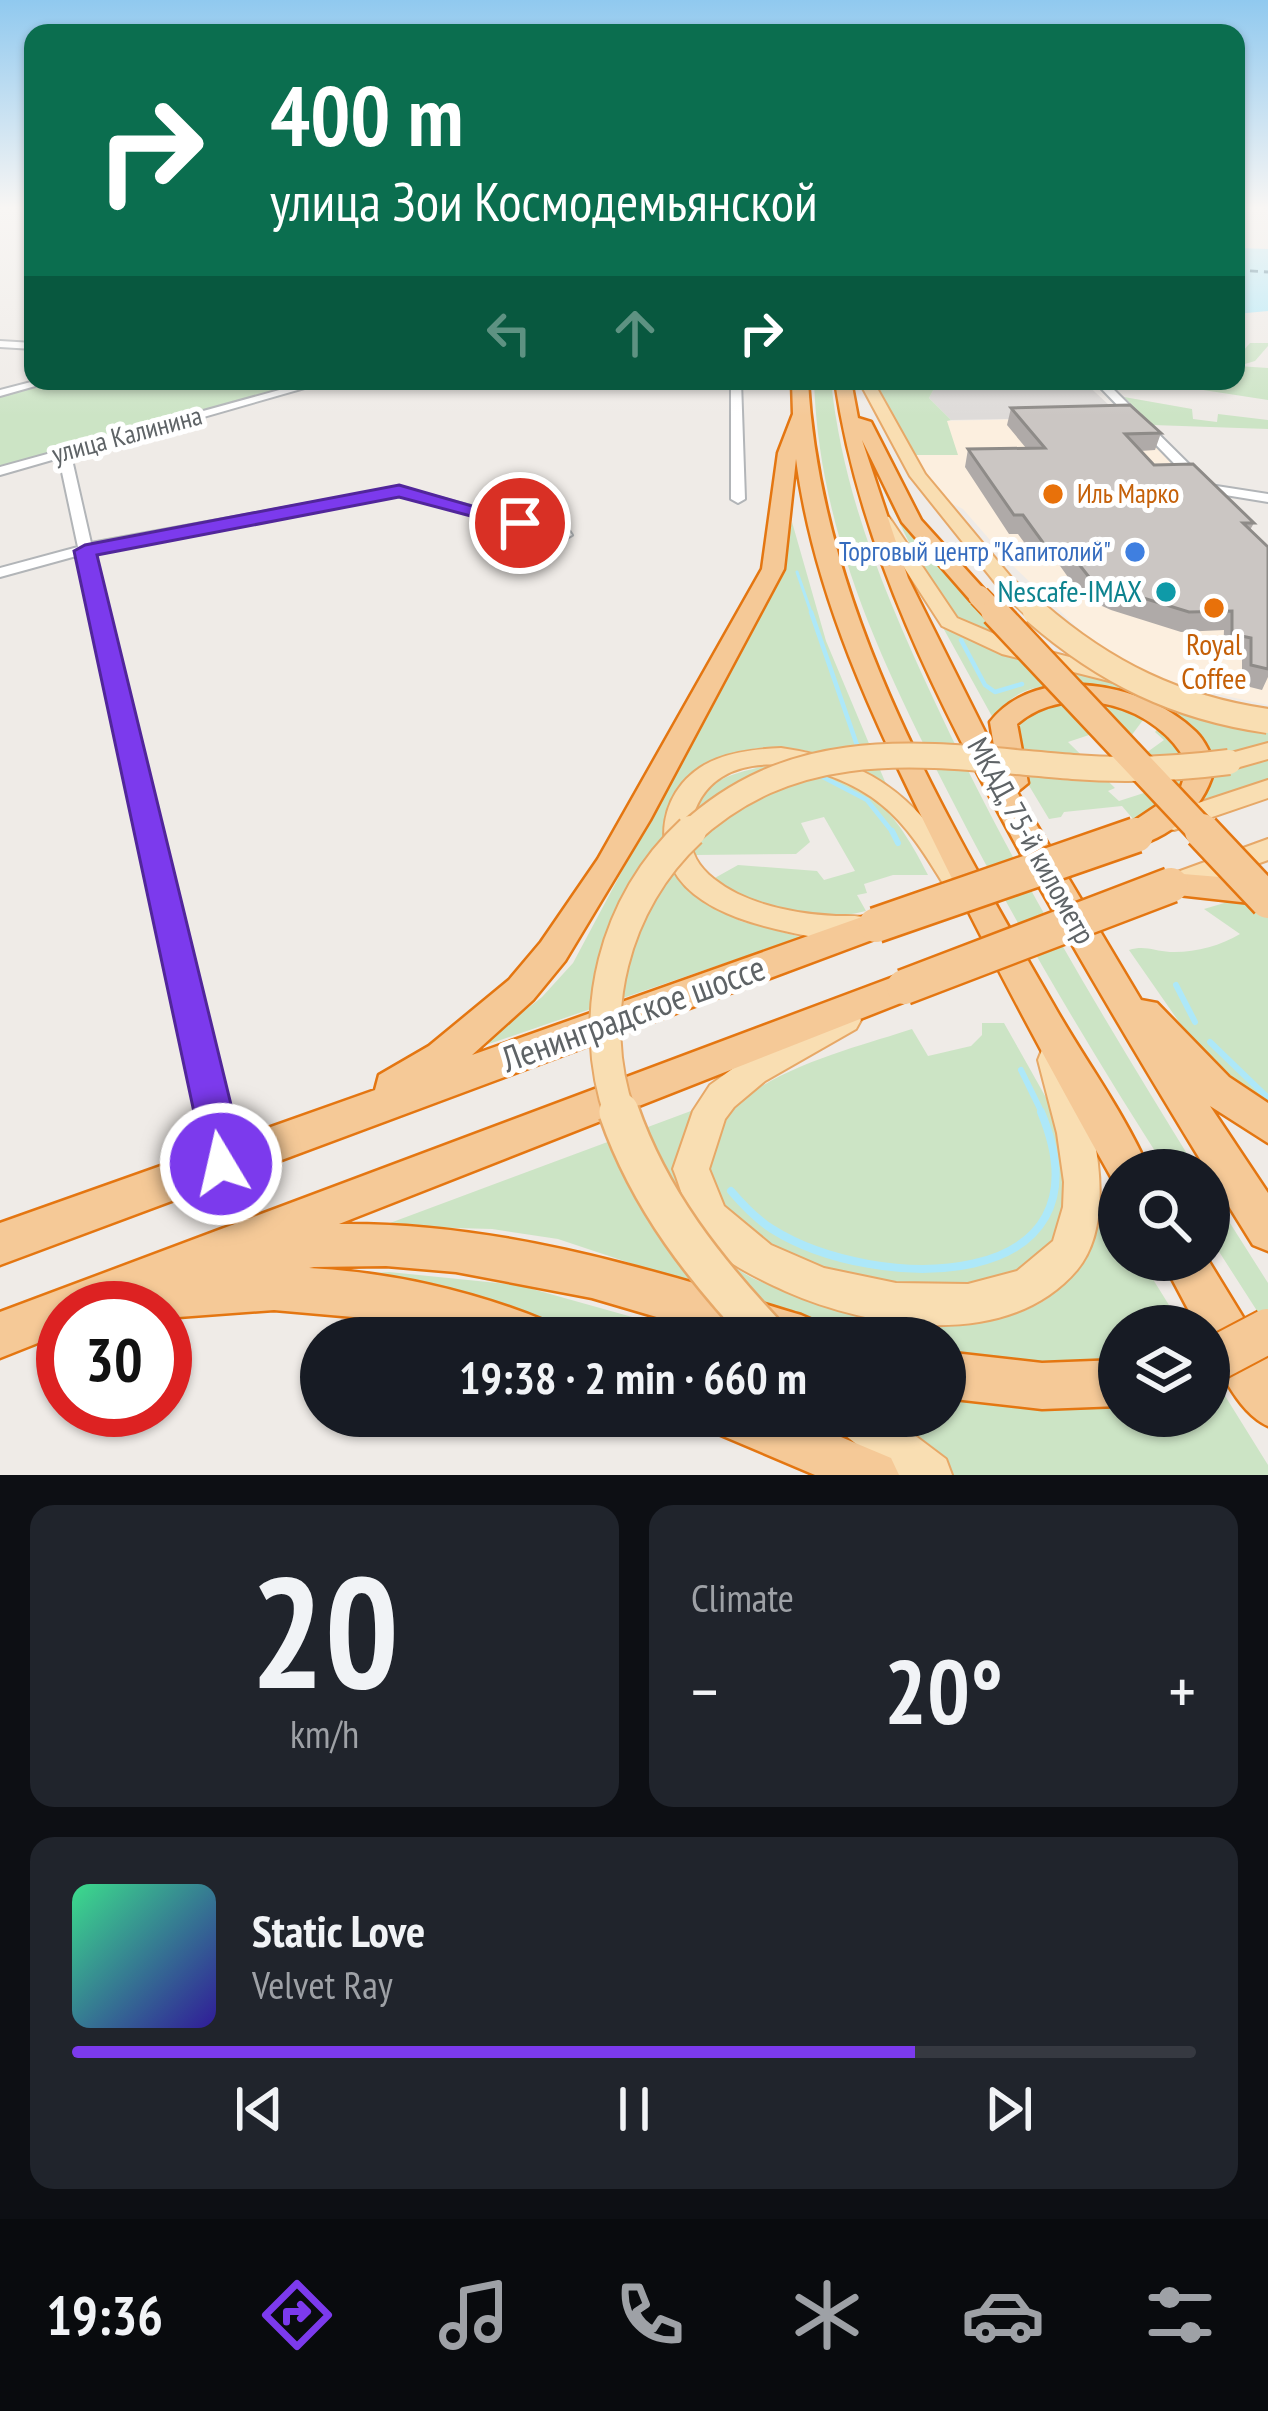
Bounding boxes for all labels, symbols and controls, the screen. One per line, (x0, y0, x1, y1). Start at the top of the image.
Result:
text: 400 m (270, 60, 463, 169)
icon: right (72, 72, 228, 228)
text: улица Зои Космодемьянской (270, 166, 818, 236)
icon: left (476, 300, 542, 366)
icon: ahead (602, 300, 668, 366)
icon: right (728, 300, 794, 366)
street label: улица Калинина (48, 398, 206, 470)
pin (469, 472, 571, 574)
place label: Иль Марко (1077, 476, 1180, 510)
marker: Иль Марко (1040, 481, 1066, 507)
icon: arrive (487, 490, 553, 556)
place label: Торговый центр "Капитолий" (839, 534, 1111, 568)
marker: Торговый центр "Капитолий" (1122, 539, 1148, 565)
place label: Nescafe-IMAX (997, 571, 1142, 610)
marker: Nescafe-IMAX (1153, 579, 1179, 605)
marker: Royal Coffee (1201, 595, 1227, 621)
place label: Royal Coffee (1181, 624, 1247, 697)
street label: МКАД, 75-й километр (959, 730, 1105, 950)
street label: Ленинградское шоссе (494, 943, 771, 1082)
position arrow (158, 1101, 284, 1227)
map controls (1098, 1149, 1230, 1437)
button: search (1098, 1149, 1230, 1281)
speed limit sign: 30 (36, 1281, 192, 1437)
button: layers (1098, 1305, 1230, 1437)
text: 19:38 · 2 min · 660 m (459, 1348, 807, 1406)
text: 20 (250, 1529, 399, 1731)
text: Climate (691, 1572, 794, 1623)
text: 20° (884, 1632, 1003, 1749)
text: − (691, 1648, 718, 1733)
text: + (1169, 1648, 1196, 1733)
text: km/h (290, 1708, 359, 1759)
text: Static Love (252, 1901, 425, 1959)
text: Velvet Ray (252, 1959, 393, 2010)
icon: previous (226, 2076, 292, 2142)
icon: pause (601, 2076, 667, 2142)
icon: next (976, 2076, 1042, 2142)
icon: directions (255, 2273, 339, 2357)
icon: music (432, 2273, 516, 2357)
icon: phone (608, 2273, 692, 2357)
icon: climate (785, 2273, 869, 2357)
icon: car (961, 2273, 1045, 2357)
icon: filters (1138, 2273, 1222, 2357)
text: 19:36 (46, 2280, 163, 2350)

